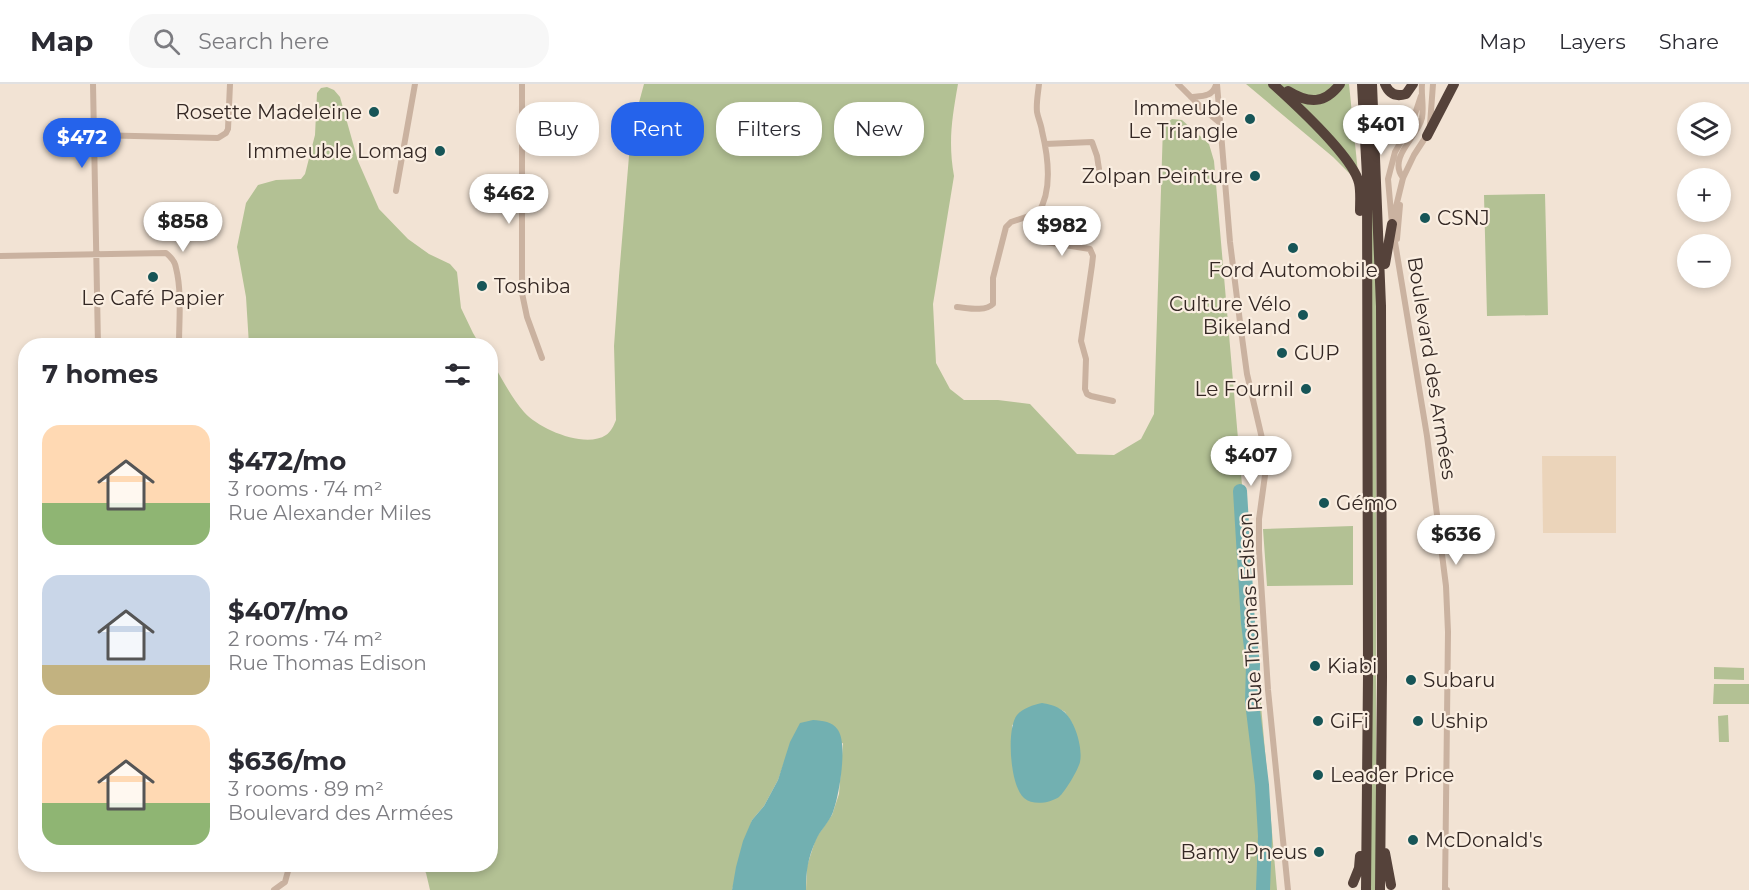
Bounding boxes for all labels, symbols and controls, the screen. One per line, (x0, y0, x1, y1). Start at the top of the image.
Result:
search box (129, 14, 549, 68)
text: Map (30, 24, 93, 58)
icon: search (150, 25, 183, 58)
text: Search here (198, 28, 329, 55)
text: Map (1479, 29, 1526, 54)
text: Layers (1559, 29, 1626, 54)
text: Share (1659, 29, 1719, 54)
place label: Immeuble Le Triangle (1128, 96, 1238, 143)
place label: Rosette Madeleine (175, 100, 362, 124)
chip: Buy (516, 102, 599, 156)
chip: Rent (611, 102, 704, 156)
chip: Filters (716, 102, 822, 156)
chip: New (834, 102, 924, 156)
map controls (1677, 102, 1731, 288)
button: layers (1677, 102, 1731, 156)
marker: Rosette Madeleine (367, 105, 381, 119)
pin: $401 (1345, 105, 1417, 156)
marker: Immeuble Le Triangle (1243, 112, 1257, 126)
text: $401 (1357, 112, 1405, 136)
pin: $472 (46, 118, 118, 169)
text: $472 (57, 125, 107, 149)
place label: Immeuble Lomag (247, 139, 428, 163)
marker: Immeuble Lomag (433, 144, 447, 158)
place label: Zolpan Peinture (1082, 164, 1243, 188)
button: + (1677, 168, 1731, 222)
marker: Zolpan Peinture (1248, 169, 1262, 183)
pin: $462 (473, 174, 545, 225)
text: $462 (483, 181, 535, 205)
pin: $858 (147, 202, 219, 253)
pin: $982 (1026, 206, 1098, 257)
place label: CSNJ (1437, 206, 1490, 230)
text: $858 (157, 209, 209, 233)
marker: CSNJ (1418, 211, 1432, 225)
text: $982 (1037, 213, 1087, 237)
button: − (1677, 234, 1731, 288)
marker: Ford Automobile (1286, 241, 1300, 255)
street label: Boulevard des Armées (1403, 255, 1461, 481)
place label: Ford Automobile (1208, 258, 1378, 282)
marker: Le Café Papier (146, 270, 160, 284)
place label: Toshiba (494, 274, 571, 298)
marker: Toshiba (475, 279, 489, 293)
place label: Le Café Papier (81, 286, 225, 310)
place label: Culture Vélo Bikeland (1169, 292, 1291, 339)
marker: Culture Vélo Bikeland (1296, 308, 1310, 322)
place label: GUP (1294, 341, 1340, 365)
marker: GUP (1275, 346, 1289, 360)
text: 7 homes (42, 358, 158, 390)
icon: filters (441, 358, 474, 391)
place label: Le Fournil (1195, 377, 1294, 401)
marker: Le Fournil (1299, 382, 1313, 396)
pin: $407 (1215, 436, 1287, 487)
text: $407 (1225, 443, 1277, 467)
text: $472/mo (228, 445, 346, 477)
icon: home (90, 449, 162, 521)
text: 3 rooms · 74 m² (228, 477, 383, 501)
place label: Gémo (1336, 491, 1397, 515)
marker: Gémo (1317, 496, 1331, 510)
text: Rue Alexander Miles (228, 501, 431, 525)
street label: Rue Thomas Edison (1233, 512, 1267, 712)
pin: $636 (1420, 515, 1492, 566)
text: $636 (1431, 522, 1481, 546)
text: $407/mo (228, 595, 348, 627)
icon: home (90, 599, 162, 671)
text: 2 rooms · 74 m² (228, 627, 383, 651)
text: Rue Thomas Edison (228, 651, 427, 675)
place label: Kiabi (1327, 654, 1377, 678)
marker: Kiabi (1308, 659, 1322, 673)
place label: Subaru (1423, 668, 1496, 692)
marker: Subaru (1404, 673, 1418, 687)
place label: GiFi (1330, 709, 1369, 733)
place label: Uship (1430, 709, 1488, 733)
marker: GiFi (1311, 714, 1325, 728)
marker: Uship (1411, 714, 1425, 728)
text: $636/mo (228, 745, 346, 777)
icon: home (90, 749, 162, 821)
place label: Leader Price (1330, 763, 1454, 787)
marker: Leader Price (1311, 768, 1325, 782)
text: 3 rooms · 89 m² (228, 777, 384, 801)
text: Boulevard des Armées (228, 801, 453, 825)
place label: McDonald's (1425, 828, 1543, 852)
marker: McDonald's (1406, 833, 1420, 847)
place label: Bamy Pneus (1180, 840, 1307, 864)
marker: Bamy Pneus (1312, 845, 1326, 859)

